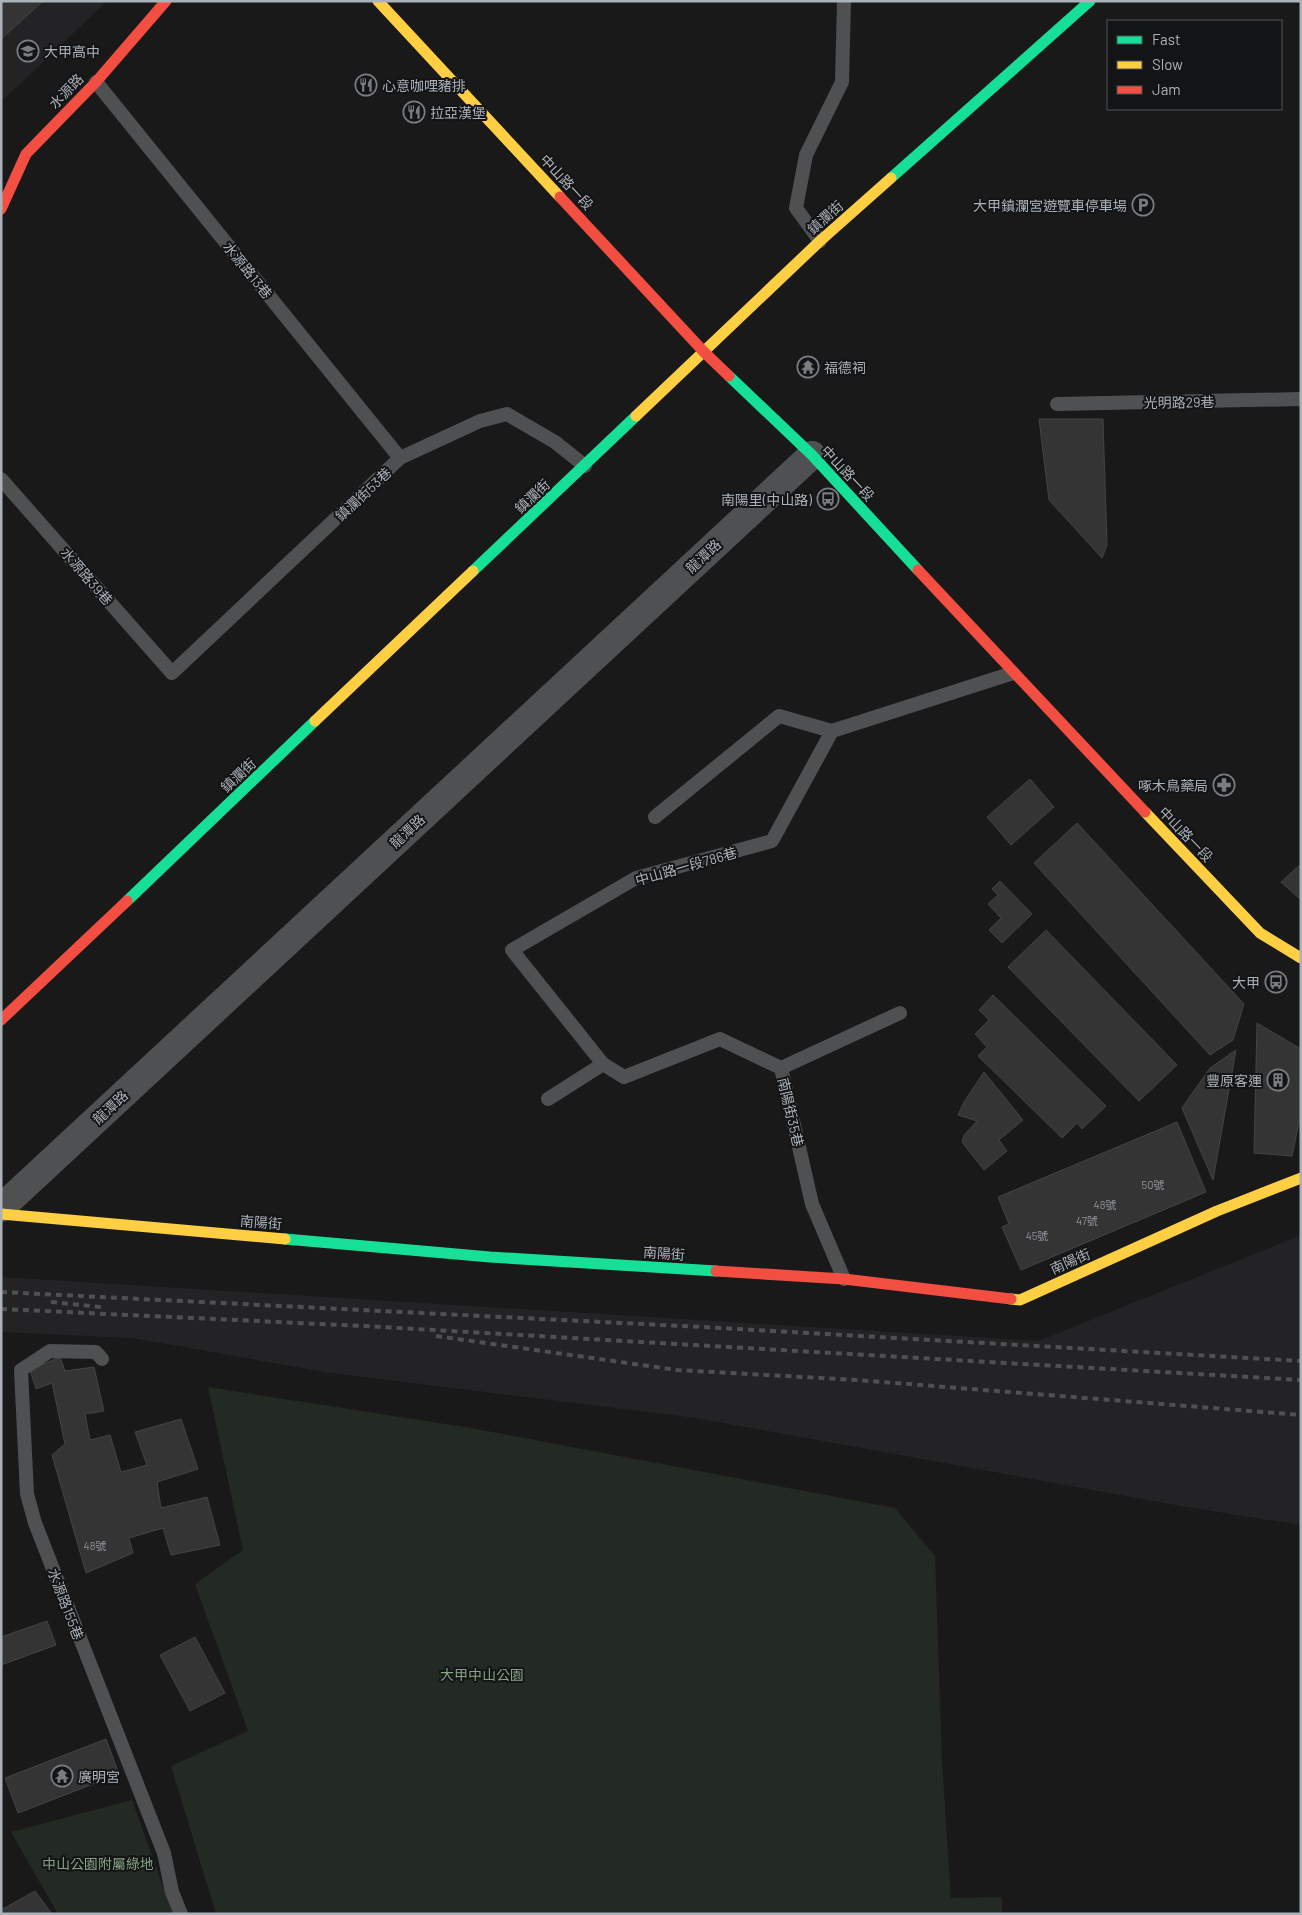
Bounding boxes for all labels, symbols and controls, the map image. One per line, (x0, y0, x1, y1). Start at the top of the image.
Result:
legend (1107, 20, 1282, 110)
text: Fast (1152, 30, 1180, 48)
school or university icon: 大甲高中 (16, 39, 40, 63)
place label: 大甲高中 (44, 43, 100, 60)
text: Slow (1152, 55, 1183, 73)
street label: 水源路 (45, 70, 87, 112)
restaurant icon: 心意咖哩豬排 (354, 73, 378, 97)
place label: 心意咖哩豬排 (382, 77, 466, 94)
text: Jam (1152, 80, 1181, 98)
restaurant icon: 拉亞漢堡 (402, 100, 426, 124)
place label: 拉亞漢堡 (430, 104, 486, 121)
street label: 中山路一段 (537, 151, 597, 213)
parking icon: 大甲鎮瀾宮遊覽車停車場 (1131, 193, 1155, 217)
street label: 鎮瀾街 (804, 197, 846, 237)
place label: 大甲鎮瀾宮遊覽車停車場 (973, 197, 1127, 214)
street label: 水源路13巷 (220, 238, 276, 302)
temple icon: 福德祠 (796, 355, 820, 379)
place label: 福德祠 (824, 359, 866, 376)
street label: 光明路29巷 (1143, 393, 1215, 411)
street label: 中山路一段 (818, 442, 878, 504)
street label: 鎮瀾街53巷 (331, 464, 395, 524)
street label: 鎮瀾街 (511, 475, 553, 517)
bus stop icon: 南陽里(中山路) (816, 487, 840, 511)
place label: 南陽里(中山路) (721, 491, 812, 508)
street label: 龍潭路 (682, 535, 724, 577)
street label: 水源路39巷 (57, 544, 117, 608)
street label: 鎮瀾街 (217, 754, 259, 796)
pharmacy icon: 啄木鳥藥局 (1212, 773, 1236, 797)
place label: 啄木鳥藥局 (1138, 777, 1208, 794)
street label: 中山路一段 (1156, 803, 1216, 865)
street label: 龍潭路 (386, 810, 428, 852)
street label: 中山路一段786巷 (633, 843, 739, 889)
bus stop icon: 大甲 (1264, 970, 1288, 994)
place label: 大甲 (1232, 974, 1260, 991)
building icon: 豐原客運 (1266, 1068, 1290, 1092)
place label: 豐原客運 (1206, 1072, 1262, 1089)
street label: 南陽街35巷 (775, 1076, 807, 1148)
street label: 龍潭路 (89, 1086, 131, 1128)
house number: 50號 (1142, 1178, 1164, 1191)
house number: 48號 (1094, 1198, 1116, 1211)
street label: 南陽街 (239, 1212, 283, 1232)
house number: 47號 (1076, 1214, 1098, 1227)
house number: 45號 (1026, 1229, 1048, 1242)
street label: 南陽街 (642, 1243, 686, 1263)
street label: 南陽街 (1047, 1245, 1093, 1277)
house number: 48號 (84, 1539, 106, 1552)
street label: 水源路155巷 (45, 1566, 87, 1642)
park label: 大甲中山公園 (440, 1666, 524, 1683)
temple icon: 廣明宮 (50, 1764, 74, 1788)
place label: 廣明宮 (78, 1768, 120, 1785)
park label: 中山公園附屬綠地 (42, 1855, 154, 1872)

